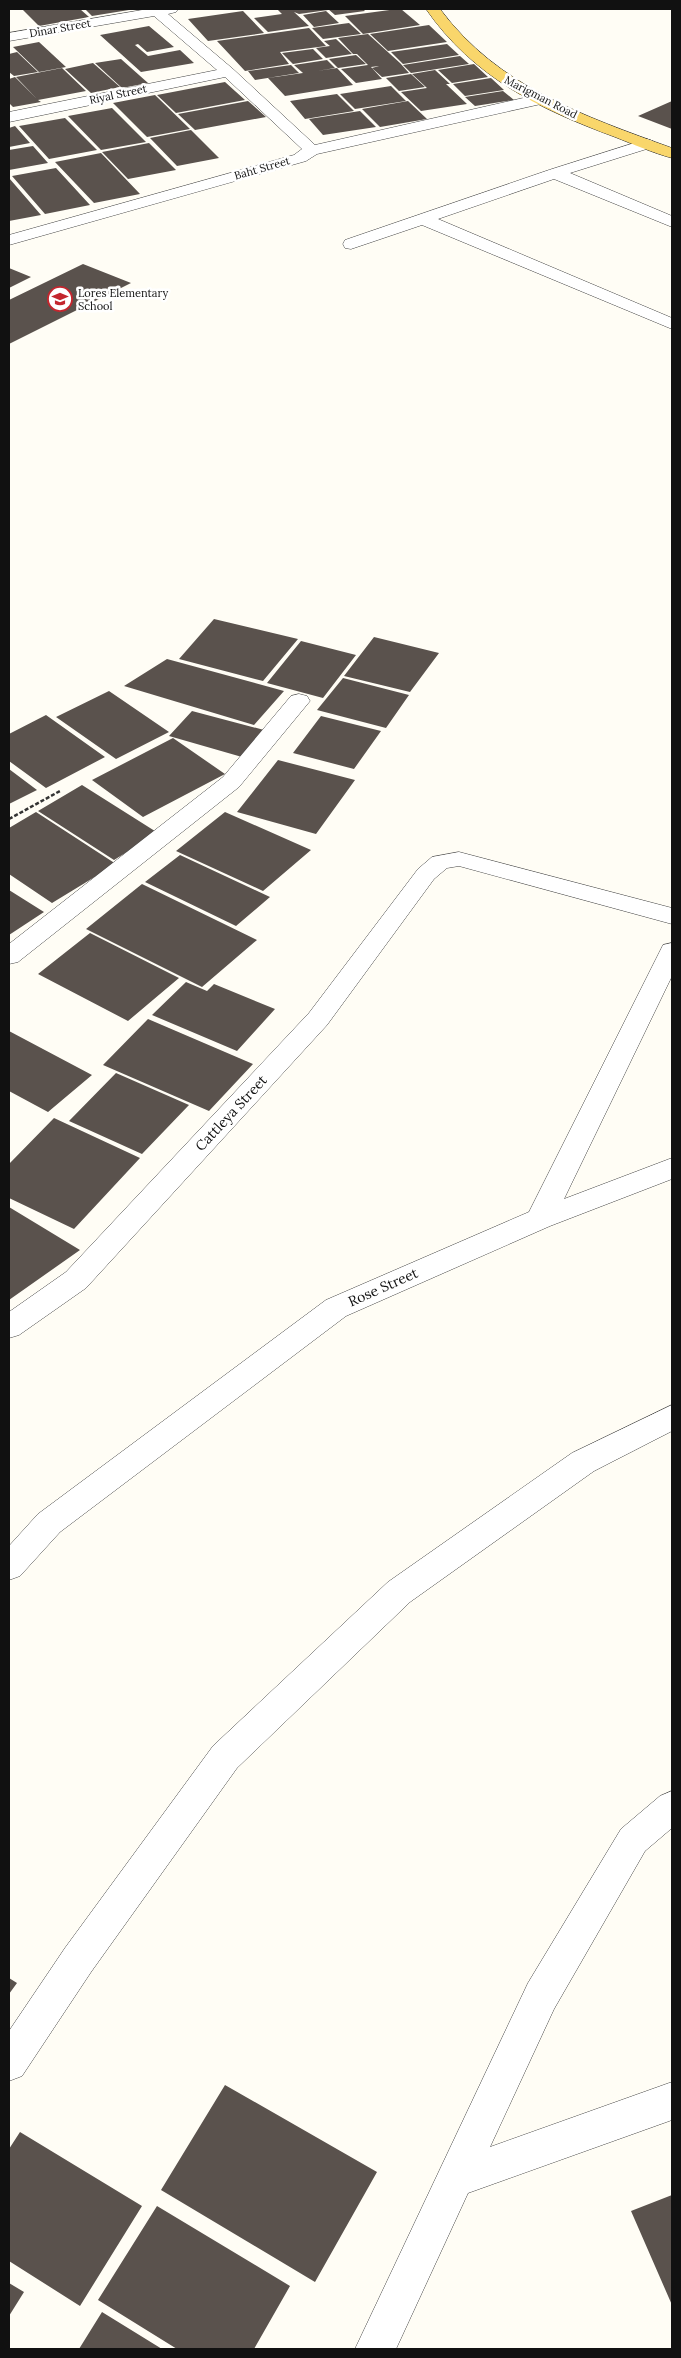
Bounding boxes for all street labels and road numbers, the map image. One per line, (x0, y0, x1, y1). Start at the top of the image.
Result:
street label: Dinar Street (28, 16, 93, 40)
street label: Marigman Road (502, 73, 580, 122)
street label: Riyal Street (88, 81, 149, 107)
street label: Baht Street (233, 153, 292, 183)
street label: Cattleya Street (191, 1071, 271, 1155)
street label: Rose Street (345, 1263, 421, 1310)

